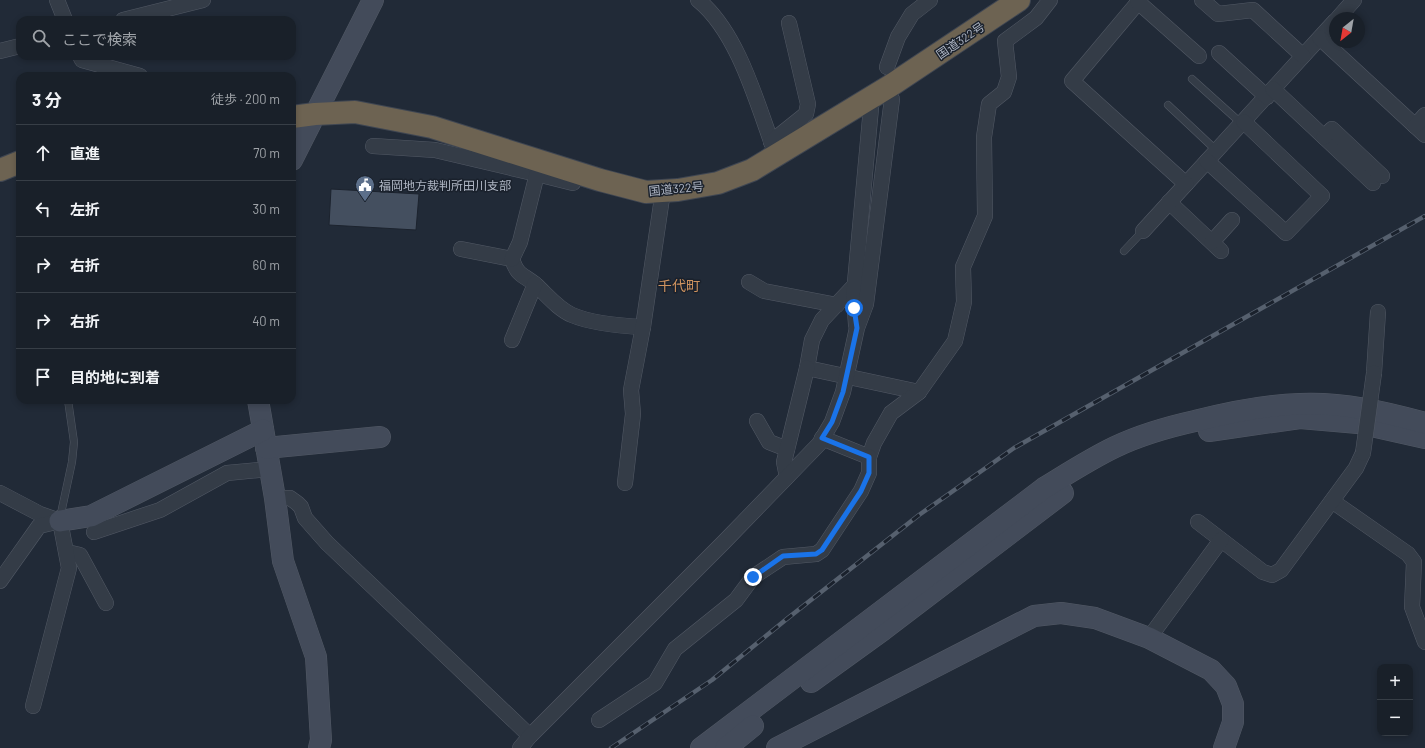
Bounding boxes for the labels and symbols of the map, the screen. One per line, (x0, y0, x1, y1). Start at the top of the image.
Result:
north arrow (1329, 12, 1365, 48)
street label: 国道322号 (933, 19, 987, 61)
public building icon: 福岡地方裁判所田川支部 (354, 174, 376, 202)
place label: 福岡地方裁判所田川支部 (379, 178, 511, 192)
street label: 国道322号 (648, 179, 704, 197)
district label: 千代町 (658, 277, 700, 294)
route start (845, 299, 863, 317)
route end (744, 568, 762, 586)

